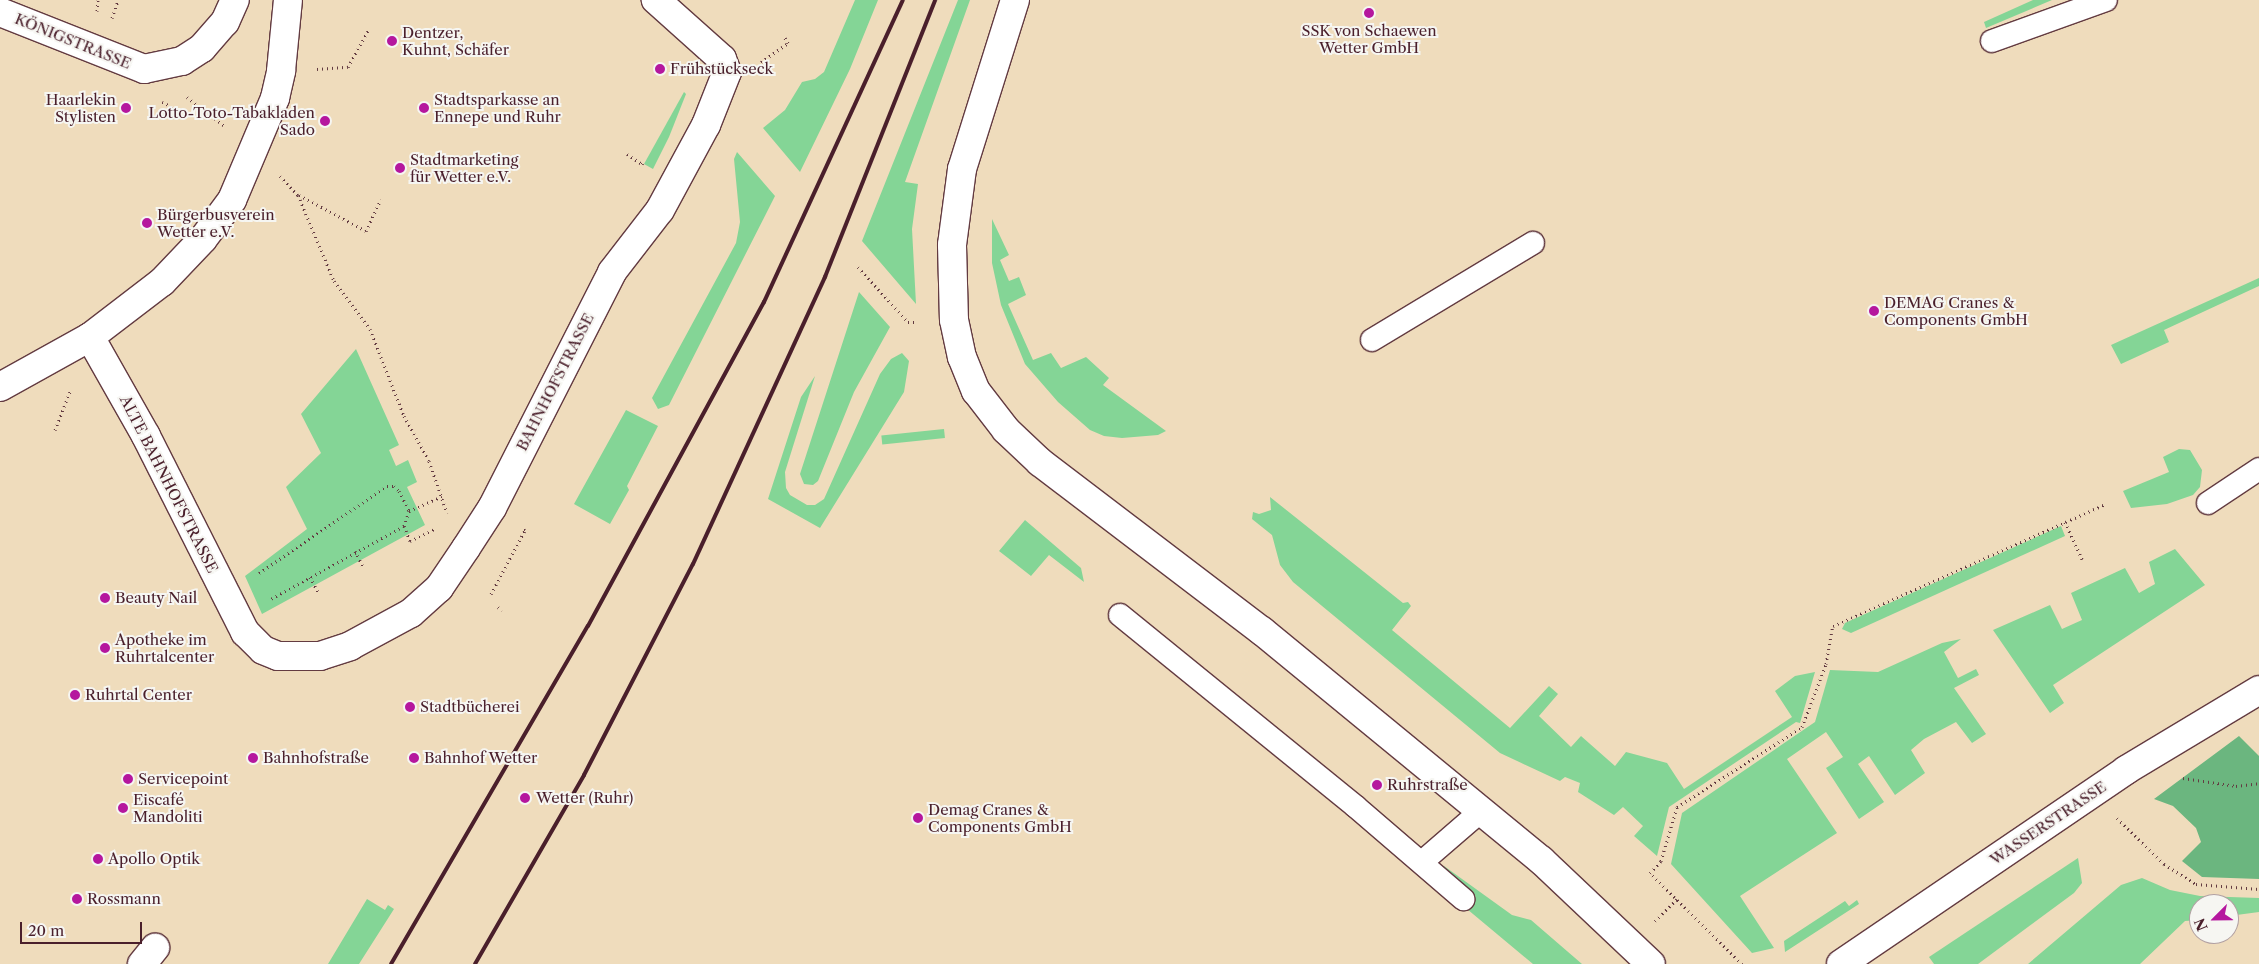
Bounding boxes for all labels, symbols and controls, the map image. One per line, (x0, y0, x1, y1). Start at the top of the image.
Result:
marker: SSK von Schaewen Wetter GmbH (1363, 7, 1375, 19)
street label: KÖNIGSTRASSE (12, 9, 134, 73)
place label: SSK von Schaewen Wetter GmbH (1301, 21, 1437, 56)
place label: Dentzer, Kuhnt, Schäfer (402, 23, 509, 58)
marker: Dentzer, Kuhnt, Schäfer (386, 35, 398, 47)
place label: Frühstückseck (670, 60, 773, 78)
marker: Frühstückseck (654, 63, 666, 75)
place label: Haarlekin Stylisten (46, 90, 116, 125)
place label: Stadtsparkasse an Ennepe und Ruhr (434, 90, 561, 125)
marker: Haarlekin Stylisten (120, 102, 132, 114)
marker: Stadtsparkasse an Ennepe und Ruhr (418, 102, 430, 114)
place label: Lotto-Toto-Tabakladen Sado (149, 103, 315, 138)
marker: Lotto-Toto-Tabakladen Sado (319, 115, 331, 127)
place label: Stadtmarketing für Wetter e.V. (410, 150, 518, 185)
marker: Stadtmarketing für Wetter e.V. (394, 162, 406, 174)
place label: Bürgerbusverein Wetter e.V. (157, 205, 275, 240)
marker: Bürgerbusverein Wetter e.V. (141, 217, 153, 229)
place label: DEMAG Cranes & Components GmbH (1884, 293, 2028, 328)
marker: DEMAG Cranes & Components GmbH (1868, 305, 1880, 317)
street label: BAHNHOFSTRASSE (513, 310, 597, 454)
street label: ALTE BAHNHOFSTRASSE (116, 392, 222, 576)
place label: Beauty Nail (115, 589, 198, 607)
marker: Beauty Nail (99, 592, 111, 604)
place label: Apotheke im Ruhrtalcenter (115, 630, 214, 665)
marker: Apotheke im Ruhrtalcenter (99, 642, 111, 654)
place label: Ruhrtal Center (85, 686, 192, 704)
marker: Ruhrtal Center (69, 689, 81, 701)
place label: Stadtbücherei (420, 698, 519, 716)
marker: Stadtbücherei (404, 701, 416, 713)
place label: Bahnhofstraße (263, 749, 369, 767)
place label: Bahnhof Wetter (424, 749, 538, 767)
marker: Bahnhofstraße (247, 752, 259, 764)
marker: Bahnhof Wetter (408, 752, 420, 764)
place label: Servicepoint (138, 770, 228, 788)
marker: Servicepoint (122, 773, 134, 785)
place label: Ruhrstraße (1387, 776, 1468, 794)
street label: WASSERSTRASSE (1986, 777, 2110, 869)
marker: Ruhrstraße (1371, 779, 1383, 791)
place label: Wetter (Ruhr) (536, 789, 634, 807)
place label: Eiscafé Mandoliti (133, 790, 203, 825)
marker: Wetter (Ruhr) (518, 791, 532, 805)
place label: Demag Cranes & Components GmbH (928, 800, 1072, 835)
marker: Eiscafé Mandoliti (117, 802, 129, 814)
marker: Demag Cranes & Components GmbH (912, 812, 924, 824)
place label: Apollo Optik (108, 850, 200, 868)
marker: Apollo Optik (92, 853, 104, 865)
place label: Rossmann (87, 890, 161, 908)
marker: Rossmann (71, 893, 83, 905)
north arrow (2189, 894, 2239, 944)
scale bar (22, 912, 145, 944)
text: N (2190, 915, 2212, 934)
text: 20 m (28, 921, 64, 940)

